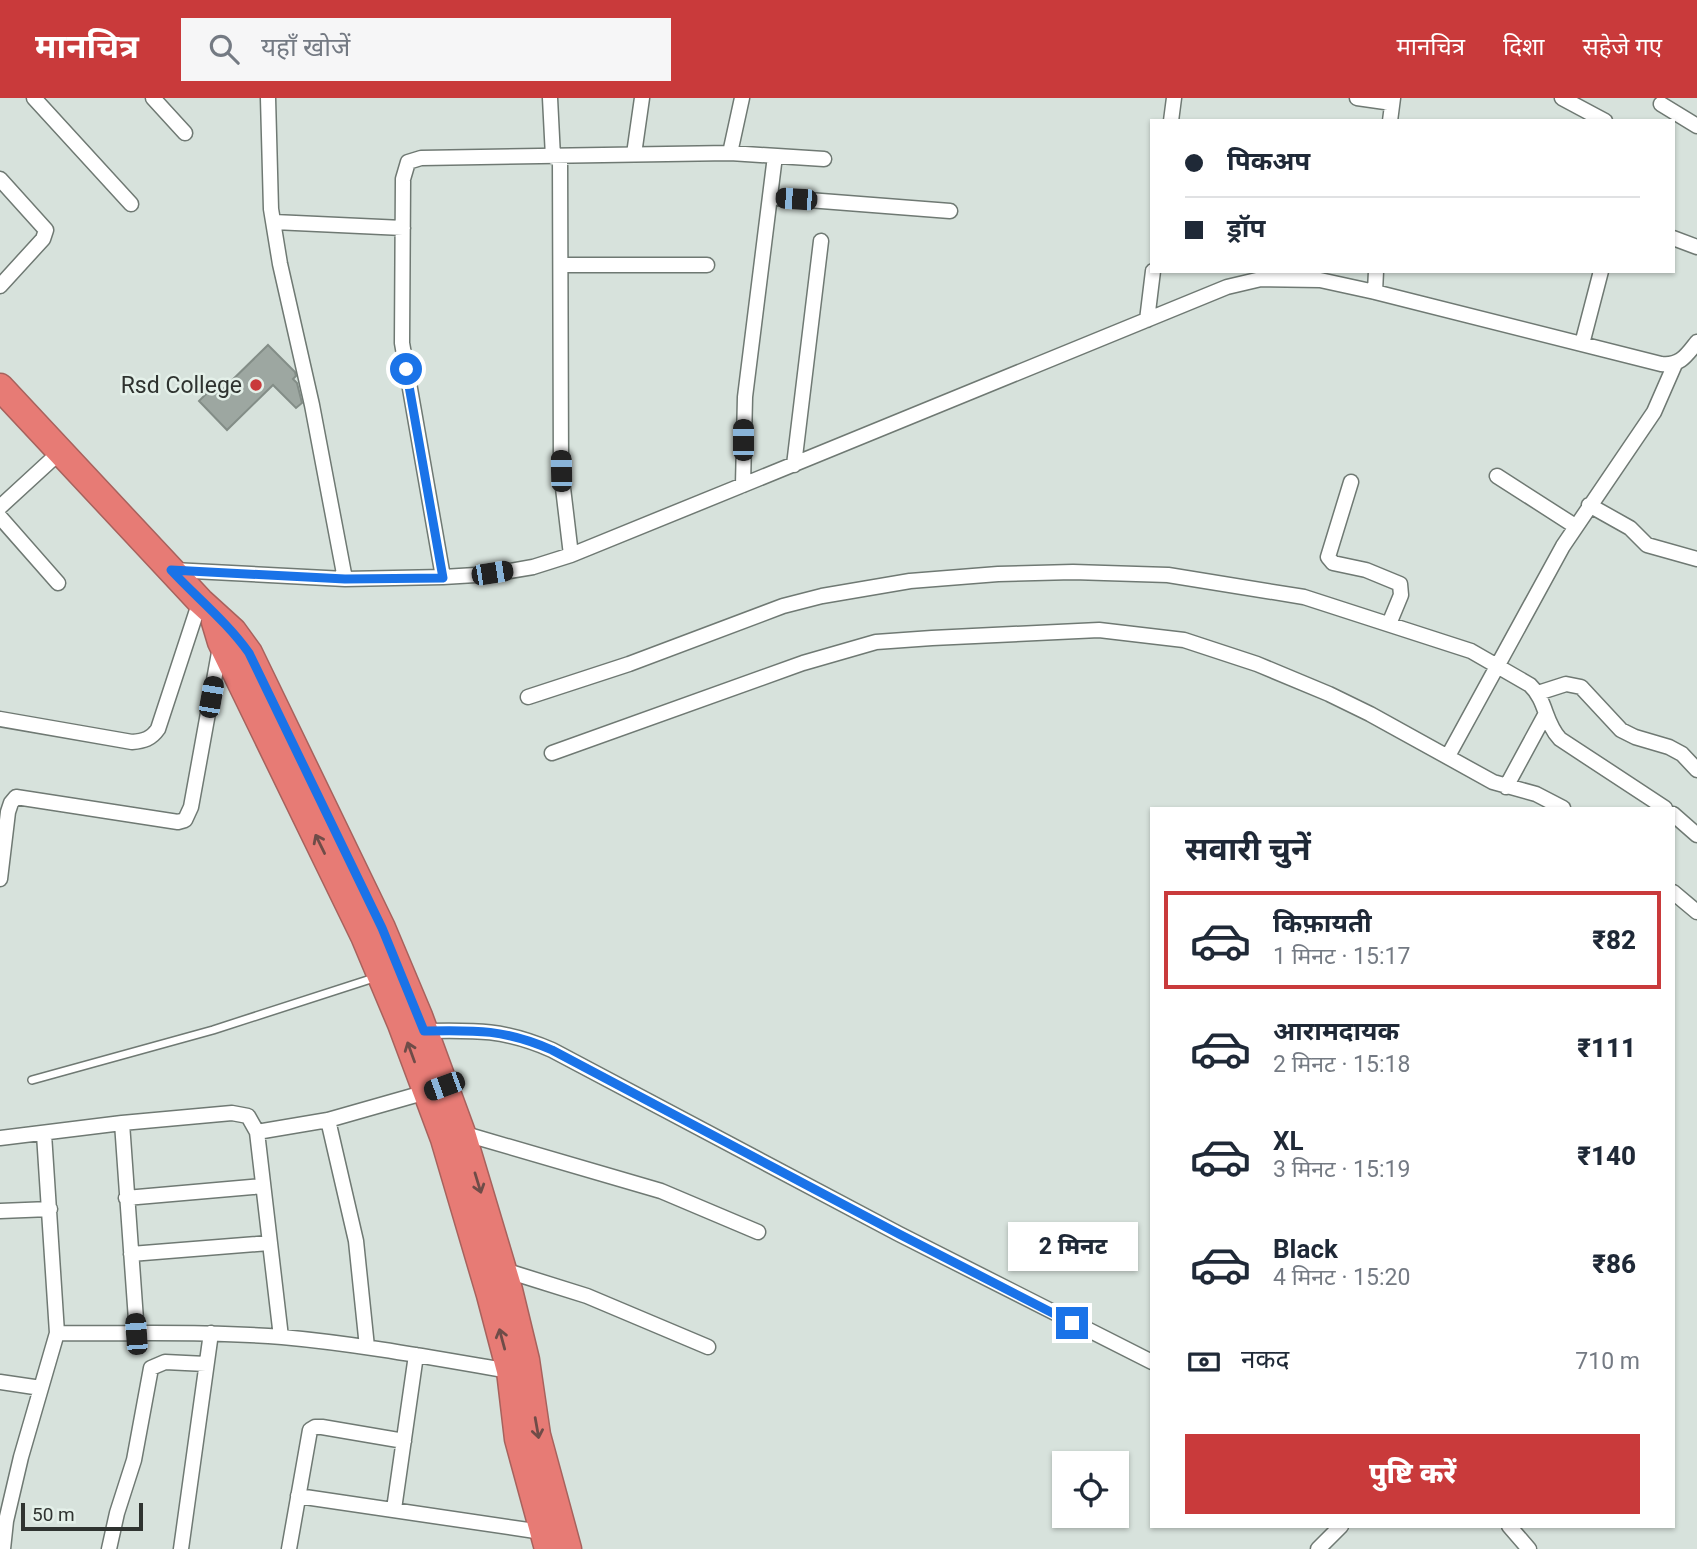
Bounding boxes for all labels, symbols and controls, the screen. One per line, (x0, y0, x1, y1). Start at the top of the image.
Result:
search box (181, 18, 671, 81)
text: मानचित्र (35, 27, 139, 66)
icon: search (205, 30, 243, 68)
text: यहाँ खोजें (261, 32, 350, 62)
text: मानचित्र (1396, 33, 1465, 61)
text: दिशा (1503, 33, 1544, 61)
text: सहेजे गए (1582, 33, 1662, 61)
text: पिकअप (1227, 146, 1310, 176)
car (775, 187, 818, 211)
text: ड्रॉप (1227, 213, 1265, 243)
route start (390, 353, 422, 385)
place label: Rsd College (121, 372, 242, 399)
marker: Rsd College (248, 377, 264, 393)
car (733, 419, 754, 461)
car (551, 450, 572, 492)
car (470, 559, 515, 587)
car (198, 674, 225, 720)
text: सवारी चुनें (1185, 830, 1311, 868)
one-way arrow (313, 834, 326, 855)
text: किफ़ायती (1273, 908, 1372, 938)
icon: car (1189, 909, 1252, 972)
text: ₹82 (1592, 925, 1636, 955)
text: 1 मिनट · 15:17 (1273, 943, 1410, 970)
text: आरामदायक (1273, 1016, 1399, 1046)
icon: car (1189, 1017, 1252, 1080)
text: ₹111 (1577, 1033, 1636, 1063)
one-way arrow (404, 1042, 416, 1064)
text: 2 मिनट · 15:18 (1273, 1051, 1410, 1078)
car (421, 1069, 468, 1103)
icon: car (1189, 1125, 1252, 1188)
text: XL (1273, 1126, 1304, 1156)
text: ₹140 (1577, 1141, 1636, 1171)
text: 3 मिनट · 15:19 (1273, 1156, 1410, 1183)
one-way arrow (472, 1172, 485, 1194)
callout: 2 मिनट (1007, 1222, 1137, 1270)
text: 2 मिनट (1039, 1233, 1107, 1260)
icon: car (1189, 1233, 1252, 1296)
text: Black (1273, 1234, 1338, 1264)
text: ₹86 (1592, 1249, 1636, 1279)
text: 4 मिनट · 15:20 (1273, 1264, 1410, 1291)
route end (1056, 1307, 1088, 1339)
car (125, 1312, 148, 1356)
one-way arrow (495, 1328, 508, 1351)
icon: cash (1185, 1343, 1223, 1381)
text: नकद (1241, 1344, 1289, 1374)
text: 710 m (1575, 1348, 1640, 1375)
one-way arrow (531, 1416, 544, 1439)
button: पुष्टि करें (1185, 1434, 1640, 1514)
map controls (1052, 1451, 1129, 1528)
button: locate (1052, 1451, 1129, 1528)
scale bar (21, 1500, 144, 1532)
text: 50 m (32, 1503, 75, 1526)

